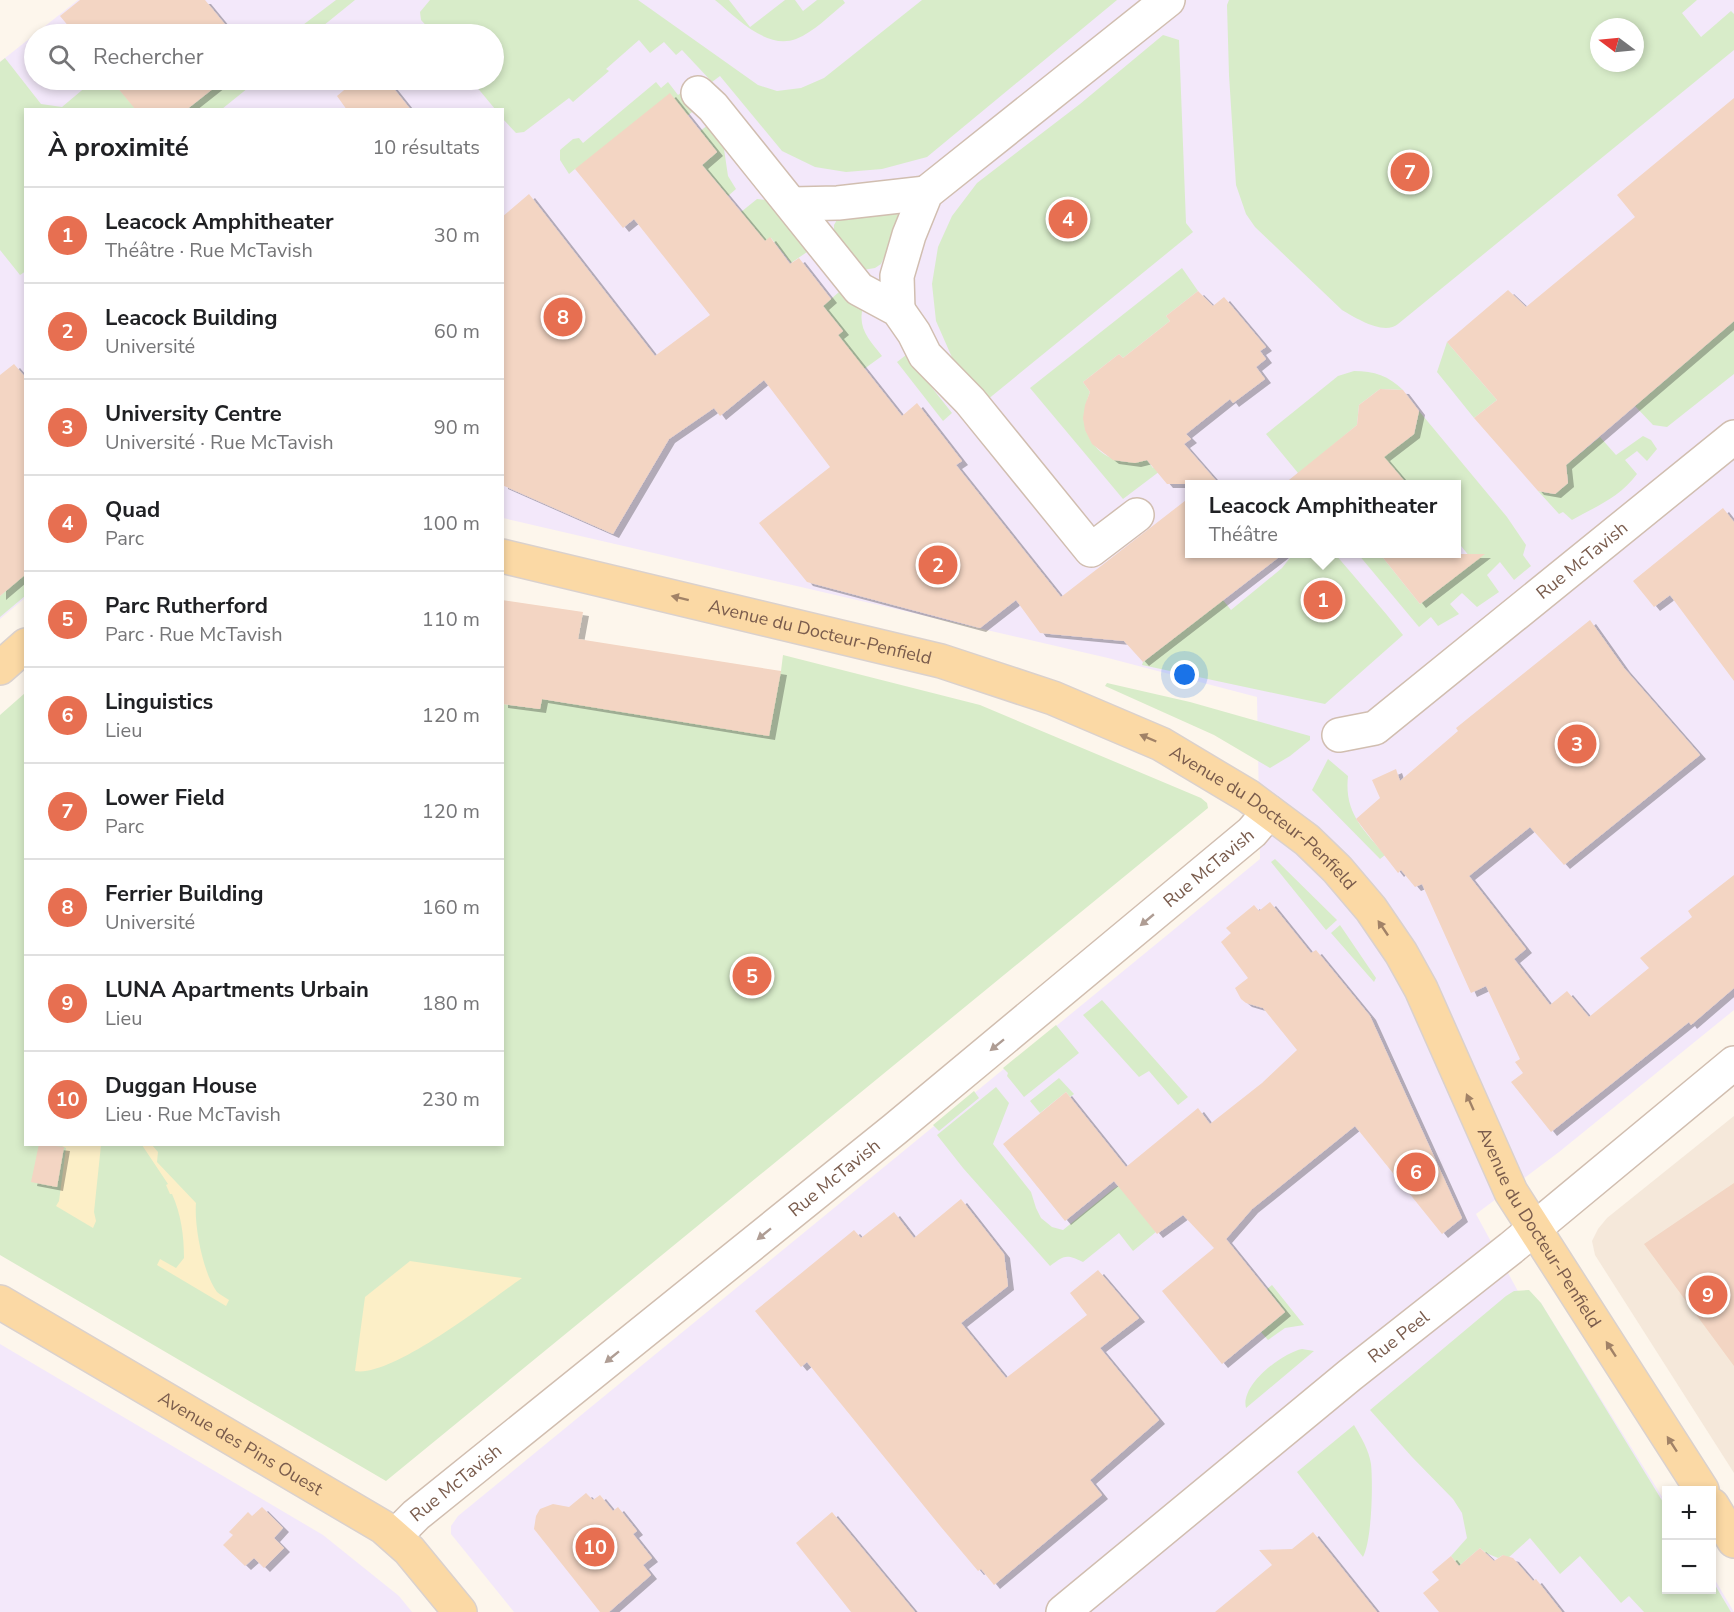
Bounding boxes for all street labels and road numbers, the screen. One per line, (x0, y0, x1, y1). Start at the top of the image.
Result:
street label: Rue McTavish (1531, 516, 1633, 605)
street label: Avenue du Docteur-Penfield (706, 594, 934, 670)
street label: Avenue du Docteur-Penfield (1165, 740, 1362, 895)
street label: Rue McTavish (1158, 823, 1259, 913)
street label: Avenue du Docteur-Penfield (1472, 1123, 1607, 1332)
street label: Rue McTavish (783, 1134, 885, 1222)
street label: Rue Peel (1363, 1305, 1435, 1368)
street label: Avenue des Pins Ouest (154, 1386, 328, 1501)
street label: Rue McTavish (405, 1439, 507, 1527)

